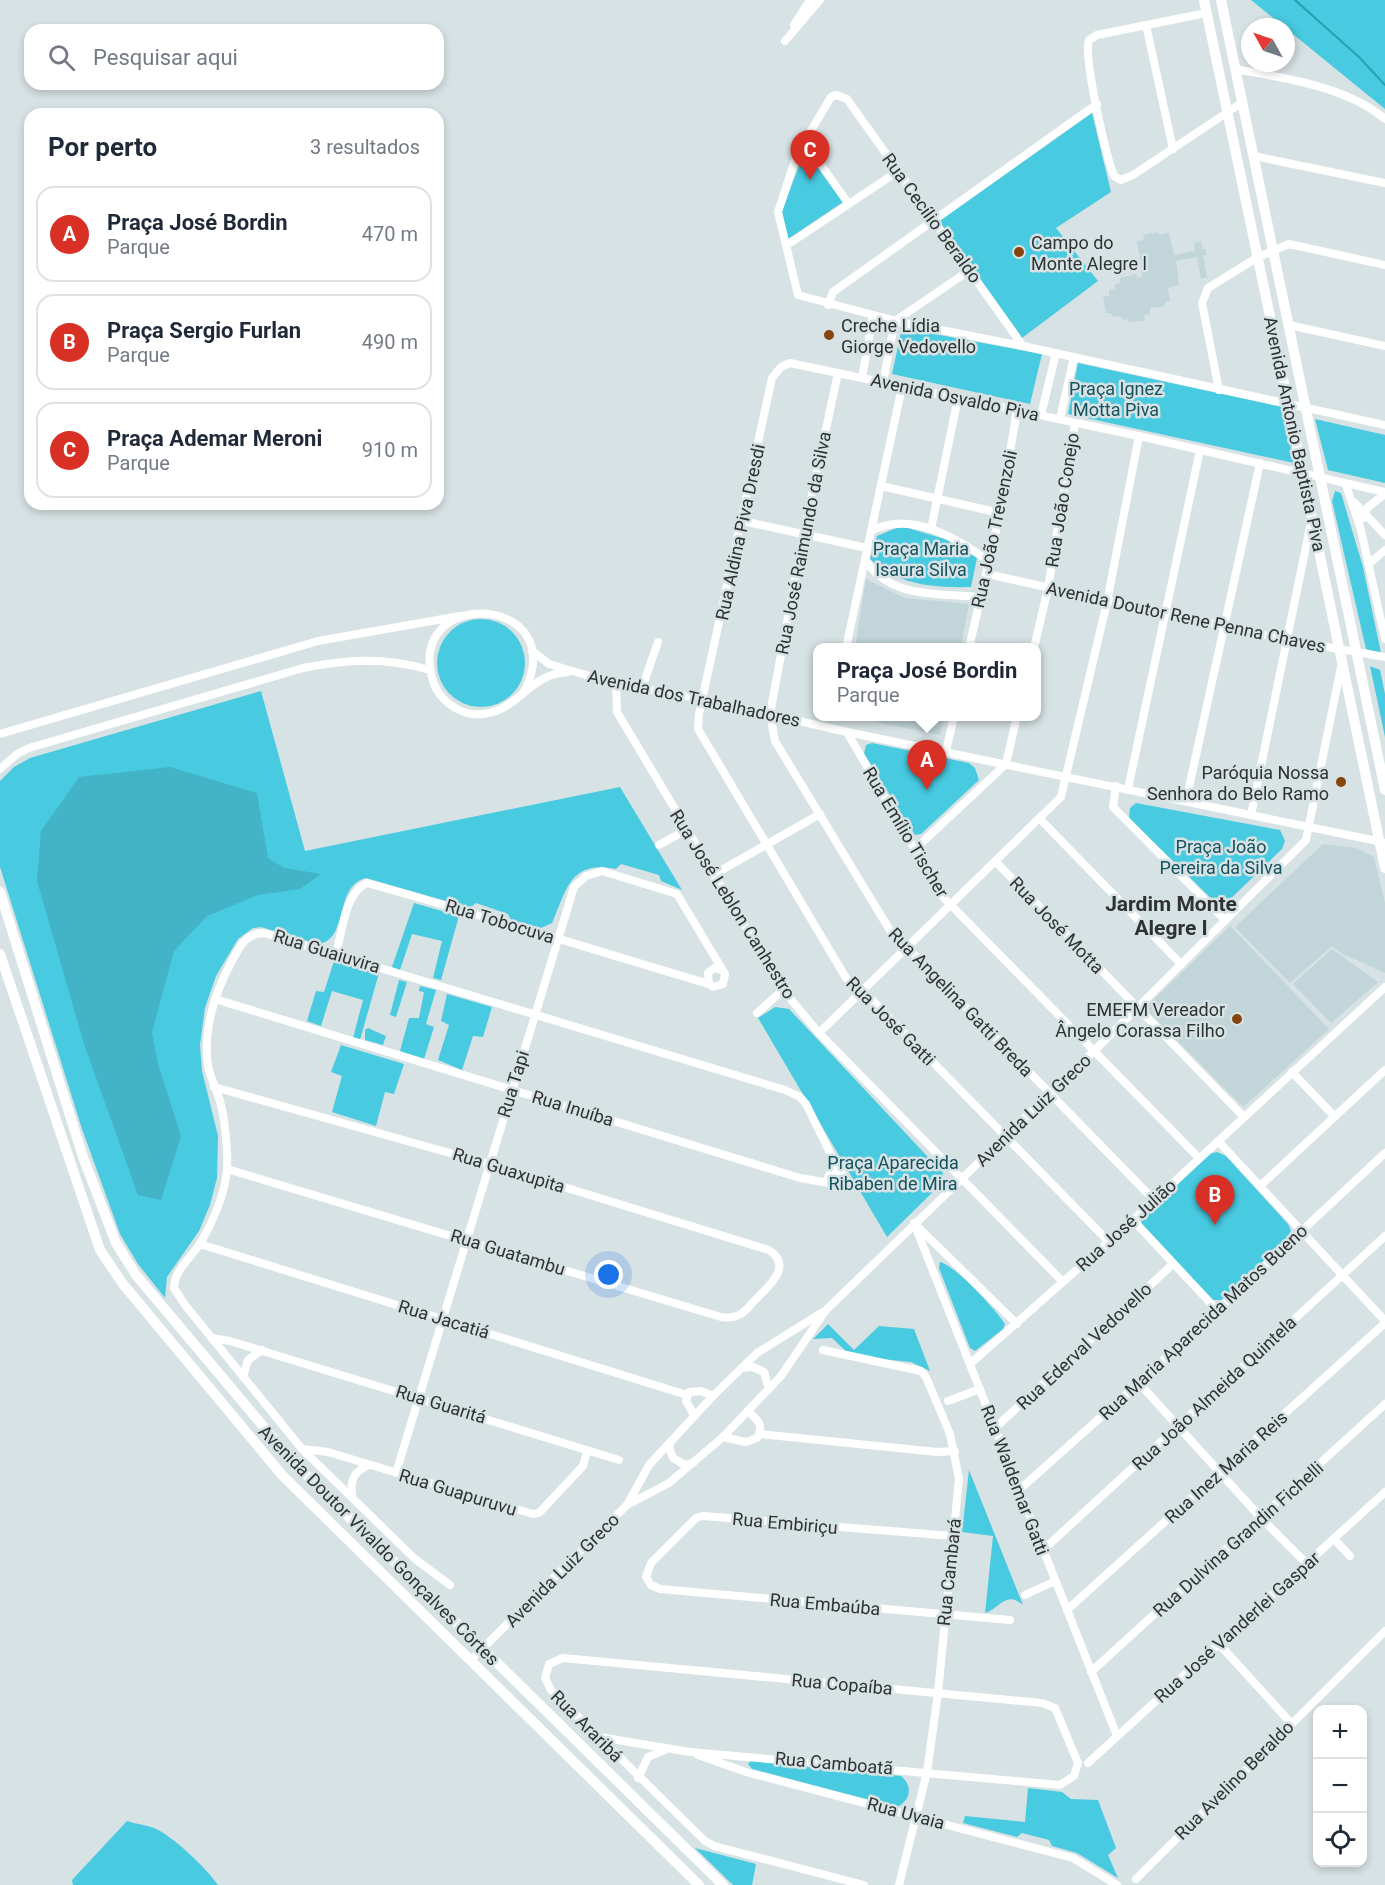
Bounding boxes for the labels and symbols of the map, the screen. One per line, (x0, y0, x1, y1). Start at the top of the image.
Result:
north arrow (1241, 18, 1295, 72)
pin: C (790, 130, 830, 180)
street label: Rua Cecílio Beraldo (878, 149, 986, 287)
place label: Campo do Monte Alegre l (1031, 232, 1147, 274)
marker: Campo do Monte Alegre l (1012, 245, 1026, 259)
place label: Creche Lídia Giorge Vedovello (841, 315, 976, 357)
street label: Avenida Antonio Baptista Piva (1260, 315, 1330, 553)
marker: Creche Lídia Giorge Vedovello (822, 328, 836, 342)
street label: Avenida Osvaldo Piva (869, 369, 1041, 425)
park label: Praça Ignez Motta Piva (1069, 378, 1163, 420)
street label: Rua José Raimundo da Silva (771, 430, 835, 656)
street label: Rua João Conejo (1041, 431, 1083, 569)
street label: Rua Aldina Piva Dresdi (711, 442, 769, 622)
street label: Rua João Trevenzoli (967, 448, 1021, 610)
park label: Praça Maria Isaura Silva (873, 538, 969, 580)
street label: Avenida Doutor Rene Penna Chaves (1044, 577, 1328, 657)
street label: Avenida dos Trabalhadores (586, 665, 802, 731)
pin: A (908, 740, 946, 790)
place label: Paróquia Nossa Senhora do Belo Ramo (1147, 762, 1329, 804)
street label: Rua Emílio Tischer (859, 763, 953, 901)
marker: Paróquia Nossa Senhora do Belo Ramo (1334, 775, 1348, 789)
street label: Rua José Leblon Canhestro (666, 805, 800, 1003)
park label: Praça João Pereira da Silva (1160, 836, 1282, 878)
street label: Rua José Motta (1006, 872, 1108, 978)
district label: Jardim Monte Alegre I (1105, 892, 1237, 940)
street label: Rua Tobocuva (443, 894, 557, 948)
street label: Rua Angelina Gatti Breda (884, 923, 1038, 1081)
street label: Rua Guaiuvira (271, 925, 383, 977)
street label: Rua José Gatti (842, 972, 940, 1070)
place label: EMEFM Vereador Ângelo Corassa Filho (1055, 999, 1225, 1041)
marker: EMEFM Vereador Ângelo Corassa Filho (1230, 1012, 1244, 1026)
street label: Rua Tapi (493, 1048, 533, 1120)
street label: Avenida Luiz Greco (971, 1049, 1095, 1171)
street label: Rua Inuíba (530, 1086, 616, 1130)
street label: Rua Guaxupita (450, 1143, 568, 1197)
park label: Praça Aparecida Ribaben de Mira (827, 1152, 959, 1194)
street label: Rua José Julião (1072, 1175, 1180, 1275)
pin: B (1196, 1176, 1234, 1225)
street label: Rua Maria Aparecida Matos Bueno (1095, 1220, 1311, 1424)
street label: Rua Guatambu (448, 1225, 568, 1279)
your location (594, 1260, 623, 1289)
street label: Rua Ederval Vedovello (1012, 1278, 1156, 1414)
street label: Rua Jacatiá (396, 1295, 492, 1343)
street label: Rua João Almeida Quintela (1128, 1312, 1300, 1474)
street label: Rua Guaritá (393, 1380, 489, 1428)
street label: Rua Waldemar Gatti (977, 1402, 1053, 1558)
street label: Rua Inez Maria Reis (1160, 1406, 1292, 1528)
street label: Avenida Doutor Vivaldo Gonçalves Côrtes (254, 1420, 504, 1670)
street label: Rua Dulvina Grandin Fichelli (1149, 1457, 1327, 1621)
street label: Rua Guapuruvu (397, 1464, 519, 1520)
street label: Rua Embiriçu (731, 1508, 839, 1538)
street label: Avenida Luiz Greco (501, 1509, 623, 1631)
street label: Rua Cambará (933, 1517, 965, 1627)
street label: Rua José Vanderlei Gaspar (1150, 1547, 1324, 1707)
street label: Rua Embaúba (769, 1589, 881, 1619)
street label: Rua Copaíba (791, 1669, 893, 1699)
street label: Rua Araribá (547, 1686, 627, 1766)
street label: Rua Avelino Beraldo (1170, 1716, 1298, 1844)
street label: Rua Camboatã (774, 1747, 894, 1779)
street label: Rua Uvaia (865, 1793, 947, 1833)

